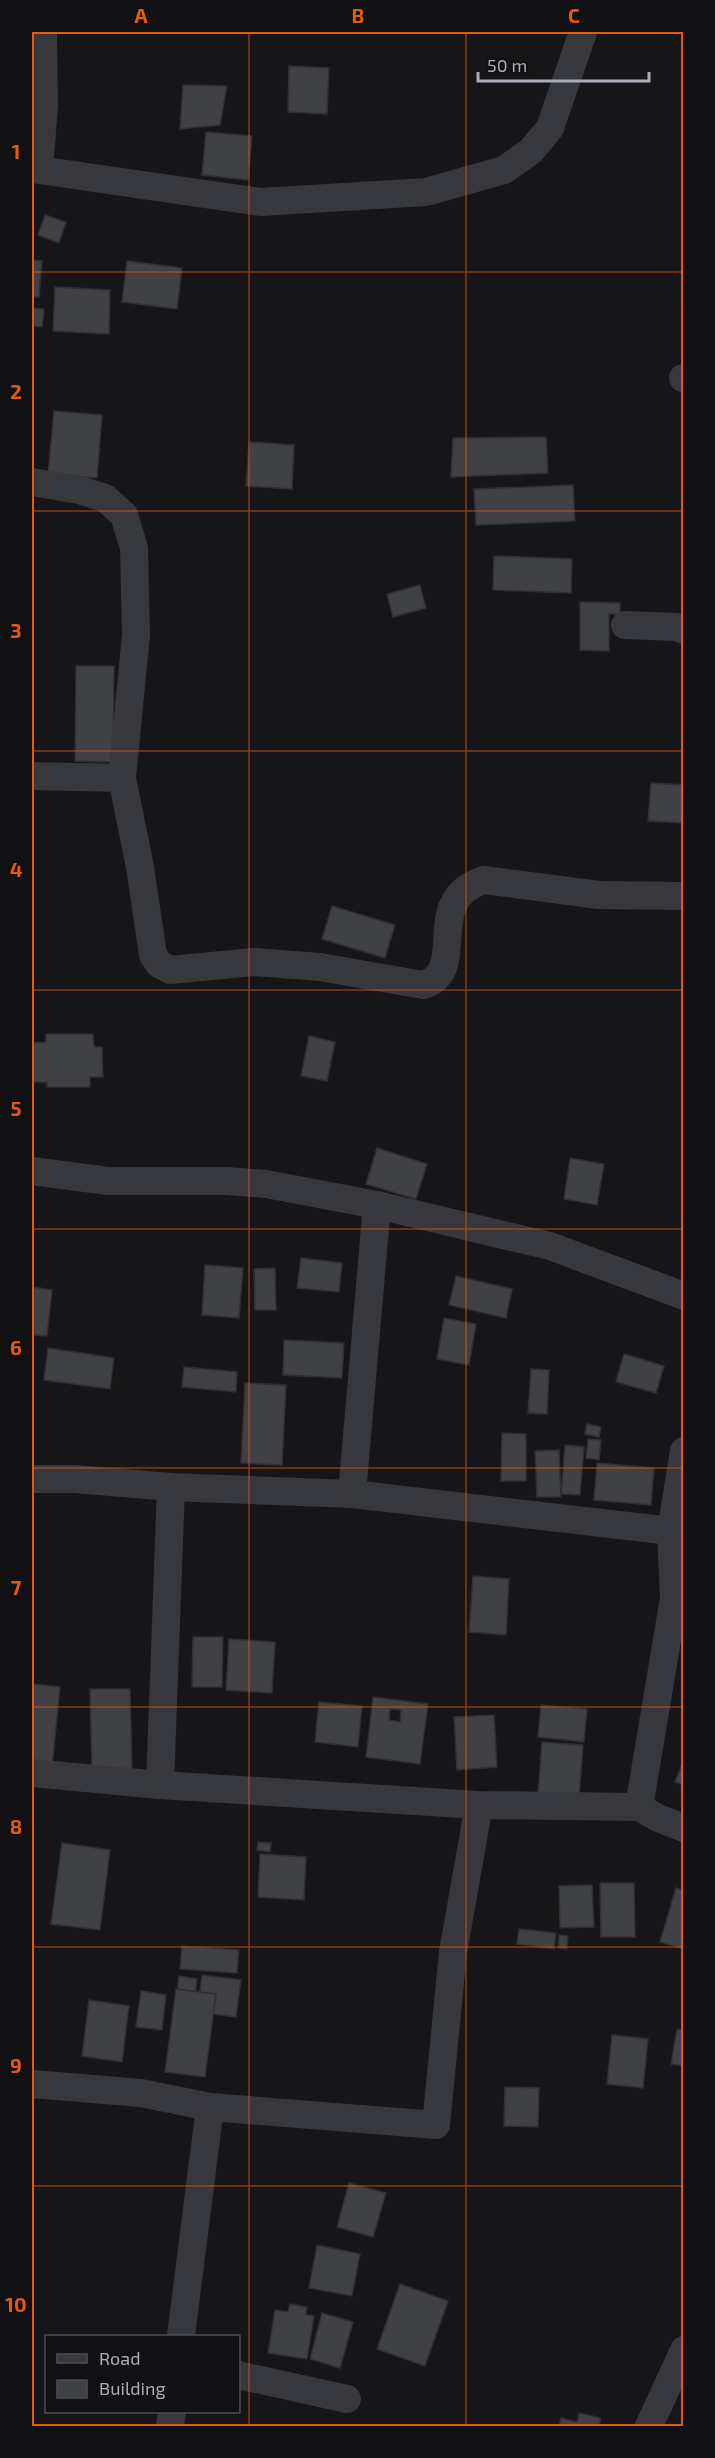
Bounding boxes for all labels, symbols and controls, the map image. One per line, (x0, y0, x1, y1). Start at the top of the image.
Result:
text: A (134, 3, 148, 27)
text: B (352, 3, 364, 27)
text: C (568, 3, 580, 27)
scale bar (478, 45, 649, 83)
text: 50 m (487, 54, 527, 76)
text: 1 (12, 139, 20, 163)
text: 2 (10, 379, 22, 403)
text: 3 (10, 618, 22, 642)
text: 4 (10, 857, 23, 881)
text: 5 (10, 1096, 22, 1120)
text: 6 (10, 1335, 22, 1359)
text: 7 (11, 1575, 22, 1599)
text: 8 (10, 1814, 22, 1838)
text: 9 (10, 2053, 22, 2077)
text: 10 (5, 2292, 27, 2316)
legend (45, 2335, 240, 2413)
text: Road (99, 2347, 140, 2369)
text: Building (99, 2377, 166, 2399)

